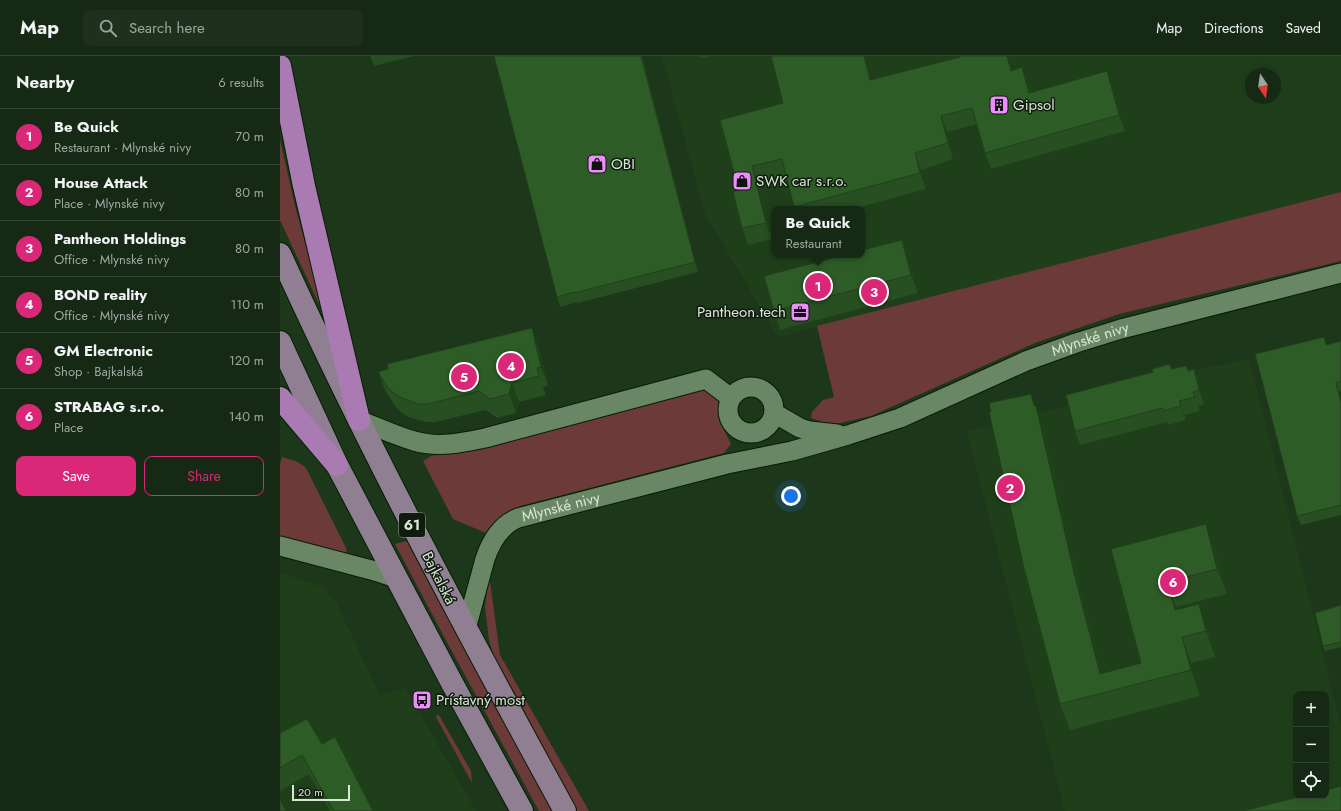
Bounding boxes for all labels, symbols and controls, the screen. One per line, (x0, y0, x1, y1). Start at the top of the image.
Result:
search box (83, 10, 363, 46)
text: Map (20, 14, 59, 41)
icon: search (97, 17, 119, 39)
text: Search here (129, 17, 205, 39)
text: Map (1156, 18, 1182, 38)
text: Directions (1204, 18, 1264, 38)
text: Saved (1286, 18, 1321, 38)
north arrow (1245, 68, 1281, 104)
text: Nearby (16, 70, 74, 94)
text: 6 results (218, 73, 264, 92)
building icon: Gipsol (988, 94, 1010, 116)
place label: Gipsol (1013, 94, 1055, 116)
text: Be Quick (54, 116, 119, 138)
text: 1 (26, 127, 32, 146)
text: 70 m (235, 127, 264, 146)
text: Restaurant · Mlynské nivy (54, 138, 191, 157)
shop icon: OBI (586, 153, 608, 175)
place label: OBI (611, 153, 635, 175)
shop icon: SWK car s.r.o. (731, 170, 753, 192)
place label: SWK car s.r.o. (756, 170, 847, 192)
text: House Attack (54, 172, 148, 194)
text: 2 (25, 183, 33, 202)
text: 80 m (235, 183, 264, 202)
text: Place · Mlynské nivy (54, 194, 164, 213)
popup (771, 206, 865, 258)
text: Be Quick (786, 212, 850, 234)
text: Pantheon Holdings (54, 228, 186, 250)
text: Restaurant (786, 234, 842, 253)
text: 3 (25, 239, 33, 258)
text: 80 m (235, 239, 264, 258)
text: Office · Mlynské nivy (54, 250, 169, 269)
pin: 1 (805, 271, 831, 301)
pin: 3 (861, 277, 887, 307)
text: BOND reality (54, 284, 147, 306)
text: 4 (24, 295, 34, 314)
text: 110 m (230, 295, 264, 314)
place label: Pantheon.tech (697, 301, 786, 323)
office icon: Pantheon.tech (789, 301, 811, 323)
text: Office · Mlynské nivy (54, 306, 169, 325)
street label: Mlynské nivy (1048, 316, 1132, 362)
text: GM Electronic (54, 340, 153, 362)
text: 5 (25, 351, 33, 370)
text: 120 m (229, 351, 264, 370)
pin: 4 (498, 351, 524, 381)
text: Shop · Bajkalská (54, 362, 143, 381)
pin: 5 (451, 362, 477, 392)
text: STRABAG s.r.o. (54, 396, 164, 418)
text: 6 (25, 407, 33, 426)
text: 140 m (229, 407, 264, 426)
text: Place (54, 418, 83, 437)
button: Save (16, 456, 136, 496)
button: Share (144, 456, 264, 496)
pin: 2 (997, 473, 1023, 503)
street label: Mlynské nivy (519, 486, 603, 528)
your location (781, 486, 801, 506)
road number: 61 (399, 513, 425, 537)
street label: Bajkalská (416, 548, 462, 608)
pin: 6 (1160, 567, 1186, 597)
bus stop icon: Prístavný most (411, 689, 433, 711)
place label: Prístavný most (436, 689, 525, 711)
map controls (1293, 691, 1329, 799)
button: + (1293, 691, 1329, 727)
button: − (1293, 727, 1329, 763)
button: locate (1293, 763, 1329, 799)
scale bar (292, 783, 350, 802)
text: 20 m (298, 784, 323, 800)

